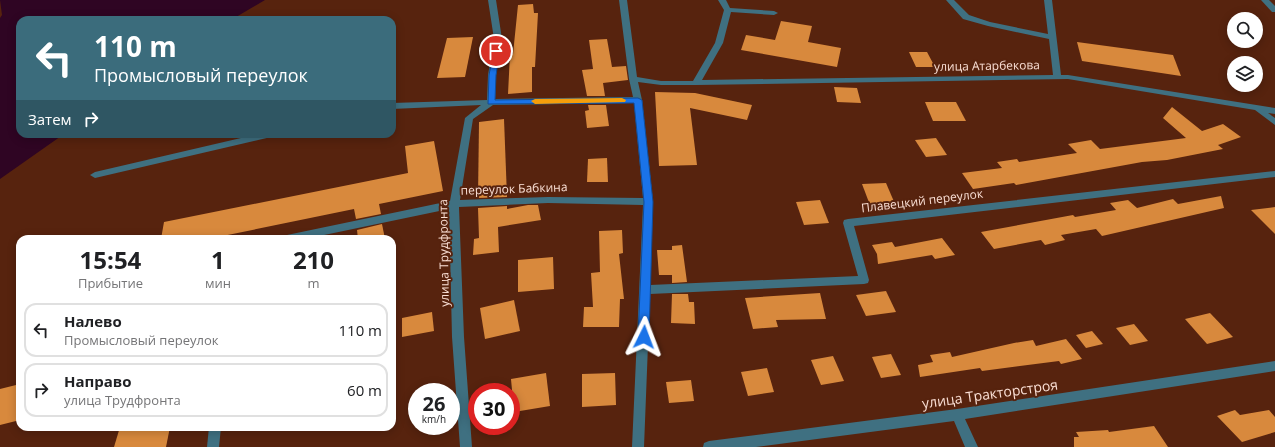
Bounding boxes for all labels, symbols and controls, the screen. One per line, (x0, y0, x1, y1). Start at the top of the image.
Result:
map controls (1227, 12, 1263, 92)
button: search (1227, 12, 1263, 48)
text: 110 m (94, 27, 177, 65)
icon: left (28, 32, 80, 84)
pin (479, 34, 513, 68)
icon: arrive (485, 40, 507, 62)
street label: улица Атарбекова (934, 56, 1040, 75)
button: layers (1227, 56, 1263, 92)
text: Промысловый переулок (94, 63, 308, 87)
icon: right (80, 108, 102, 130)
text: Затем (28, 109, 72, 129)
street label: переулок Бабкина (460, 178, 568, 199)
street label: Плавецкий переулок (860, 185, 985, 216)
street label: улица Трудфронта (434, 199, 453, 307)
text: 15:54 (80, 243, 141, 276)
text: 1 (211, 243, 225, 276)
text: 210 (293, 243, 334, 276)
text: Прибытие (78, 274, 143, 292)
text: мин (205, 274, 231, 292)
text: m (307, 274, 320, 292)
text: Налево (64, 311, 122, 331)
position arrow (623, 316, 665, 358)
icon: left (30, 319, 52, 341)
text: 110 m (338, 320, 382, 340)
text: Промысловый переулок (64, 331, 218, 349)
text: Направо (64, 371, 132, 391)
street label: улица Тракторстроя (921, 375, 1059, 412)
icon: right (30, 379, 52, 401)
text: 60 m (347, 380, 382, 400)
speed limit sign: 30 (468, 383, 520, 435)
text: 26 (423, 390, 445, 417)
text: улица Трудфронта (64, 391, 181, 409)
text: km/h (422, 412, 446, 426)

